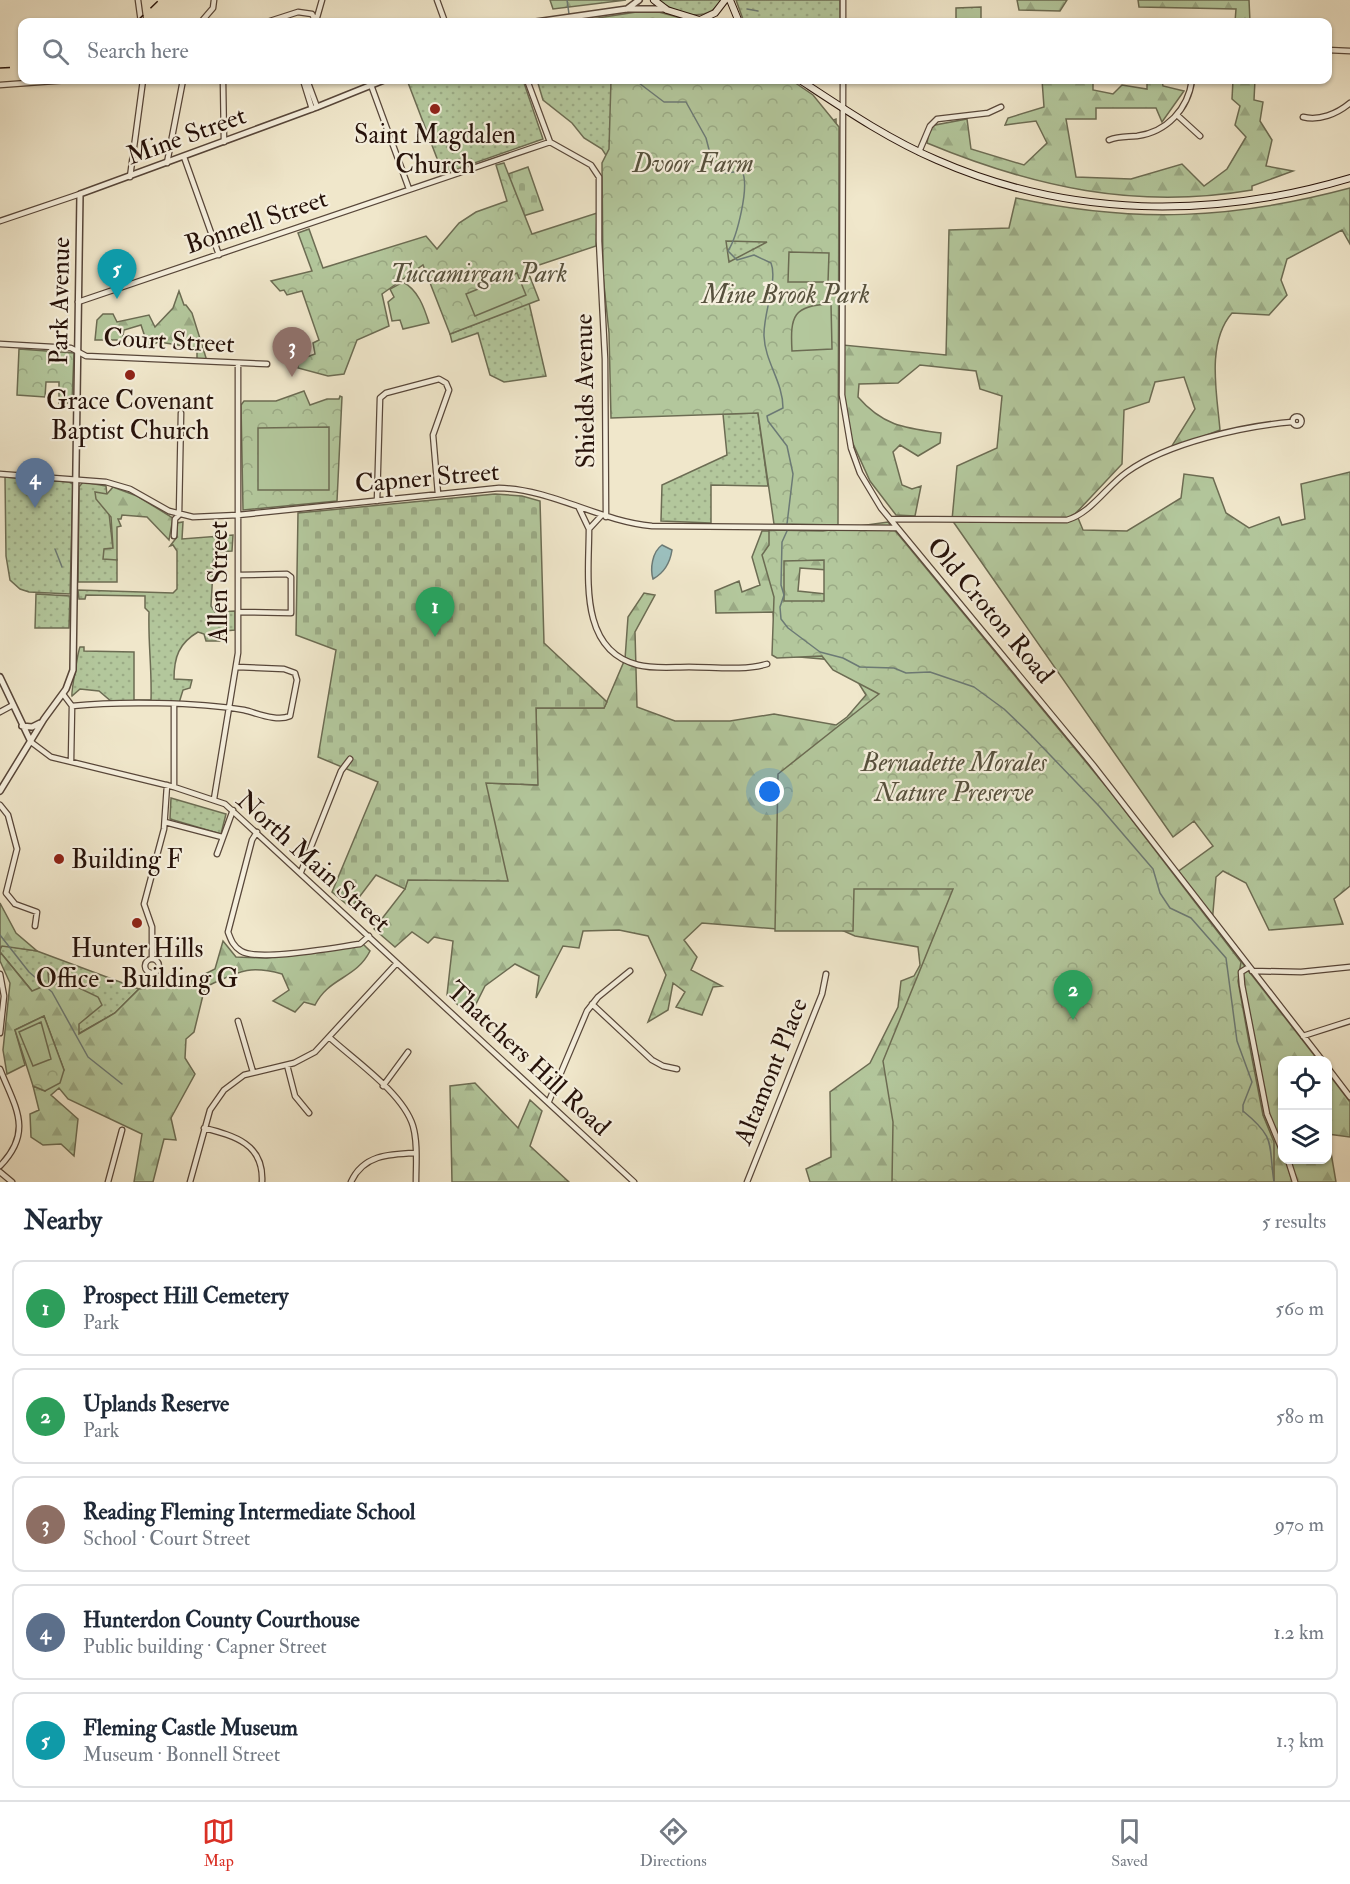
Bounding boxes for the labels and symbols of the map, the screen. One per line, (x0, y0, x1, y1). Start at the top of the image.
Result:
street label: Mine Street (122, 100, 250, 172)
marker: Saint Magdalen Church (428, 102, 442, 116)
place label: Saint Magdalen Church (354, 119, 516, 181)
park label: Dvoor Farm (631, 148, 754, 180)
street label: Bonnell Street (181, 183, 332, 261)
street label: Park Avenue (43, 237, 77, 365)
pin: 5 (98, 250, 136, 299)
park label: Tuccamirgan Park (390, 258, 568, 290)
park label: Mine Brook Park (700, 279, 870, 311)
street label: Shields Avenue (568, 313, 602, 469)
street label: Court Street (103, 322, 235, 360)
pin: 3 (272, 328, 312, 377)
marker: Grace Covenant Baptist Church (123, 368, 137, 382)
place label: Grace Covenant Baptist Church (46, 385, 214, 448)
street label: Capner Street (354, 456, 501, 501)
pin: 4 (15, 458, 54, 508)
street label: Allen Street (203, 521, 235, 644)
street label: Old Croton Road (920, 531, 1061, 690)
pin: 1 (416, 588, 454, 637)
park label: Bernadette Morales Nature Preserve (859, 747, 1048, 809)
your location (755, 777, 784, 806)
street label: North Main Street (230, 784, 397, 939)
place label: Building F (71, 844, 183, 876)
marker: Building F (52, 852, 66, 866)
marker: Hunter Hills Office - Building G (130, 916, 144, 930)
place label: Hunter Hills Office - Building G (36, 933, 238, 995)
pin: 2 (1054, 970, 1092, 1020)
street label: Thatchers Hill Road (440, 975, 617, 1143)
street label: Altamont Place (727, 993, 815, 1151)

